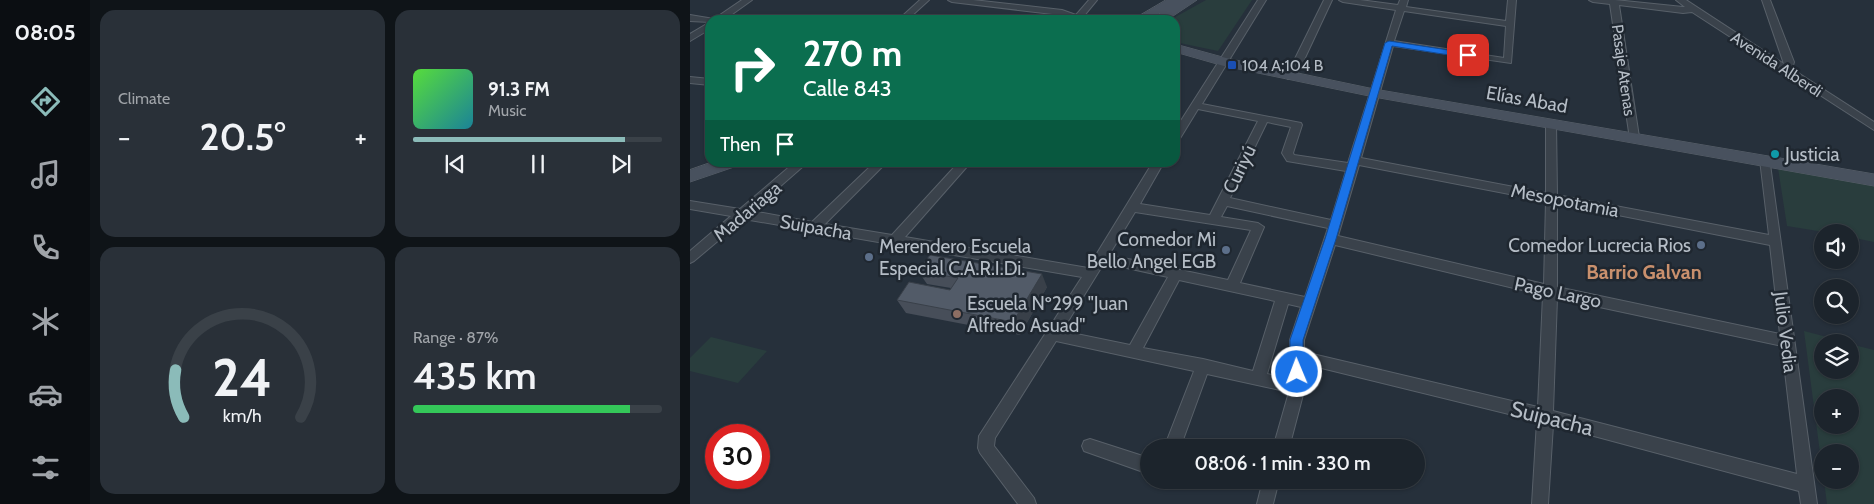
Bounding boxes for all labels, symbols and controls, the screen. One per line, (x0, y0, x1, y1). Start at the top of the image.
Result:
text: 08:05 (14, 19, 76, 46)
street label: Pasaje Atenas (1608, 23, 1639, 117)
street label: Avenida Alberdi (1727, 28, 1826, 101)
text: 270 m (803, 32, 902, 75)
pin (1447, 34, 1489, 76)
icon: right (720, 35, 785, 100)
icon: arrive (1454, 41, 1482, 69)
place label: 104 A;104 B (1242, 56, 1324, 75)
marker: 104 A;104 B (1226, 59, 1238, 71)
text: Calle 843 (803, 75, 892, 102)
text: 91.3 FM (488, 78, 550, 101)
street label: Elías Abad (1484, 81, 1569, 118)
icon: directions (28, 84, 63, 119)
text: Climate (118, 89, 170, 108)
text: Music (488, 101, 526, 120)
text: 20.5° (200, 113, 285, 160)
text: − (118, 120, 130, 154)
text: + (355, 120, 367, 154)
icon: arrive (771, 130, 799, 158)
text: Then (720, 133, 761, 156)
street label: Curiyú (1218, 141, 1261, 197)
place label: Justicia (1784, 143, 1840, 166)
marker: Justicia (1769, 148, 1781, 160)
icon: previous (441, 150, 469, 178)
icon: pause (524, 150, 552, 178)
icon: next (607, 150, 635, 178)
icon: music (28, 157, 63, 192)
street label: Madariaga (709, 176, 786, 246)
street label: Mesopotamia (1509, 179, 1621, 222)
street label: Suipacha (778, 210, 854, 245)
map controls (1814, 224, 1859, 489)
button: sound (1814, 224, 1859, 269)
place label: Comedor Mi Bello Angel EGB (1087, 228, 1216, 273)
icon: phone (28, 230, 63, 265)
place label: Comedor Lucrecia Rios (1508, 234, 1691, 257)
place label: Merendero Escuela Especial C.A.R.I.Di. (879, 235, 1031, 280)
marker: Comedor Lucrecia Rios (1695, 239, 1707, 251)
marker: Comedor Mi Bello Angel EGB (1220, 244, 1232, 256)
marker: Merendero Escuela Especial C.A.R.I.Di. (863, 251, 875, 263)
district label: Barrio Galvan (1586, 260, 1702, 284)
street label: Pago Largo (1512, 272, 1604, 313)
button: search (1814, 279, 1859, 324)
street label: Julio Vedia (1769, 289, 1802, 374)
place label: Escuela Nº299 "Juan Alfredo Asuad" (967, 292, 1128, 337)
icon: climate (28, 304, 63, 339)
marker: Escuela Nº299 "Juan Alfredo Asuad" (951, 308, 963, 320)
text: Range · 87% (413, 328, 499, 347)
button: layers (1814, 334, 1859, 379)
position arrow (1270, 345, 1322, 397)
text: 24 (213, 346, 272, 409)
text: 435 km (413, 352, 537, 399)
icon: car (28, 377, 63, 412)
button: + (1814, 389, 1859, 434)
street label: Suipacha (1508, 395, 1596, 442)
text: km/h (223, 405, 262, 426)
speed limit sign: 30 (705, 424, 770, 489)
button: − (1814, 444, 1859, 489)
icon: filters (28, 450, 63, 485)
text: 08:06 · 1 min · 330 m (1194, 452, 1371, 475)

